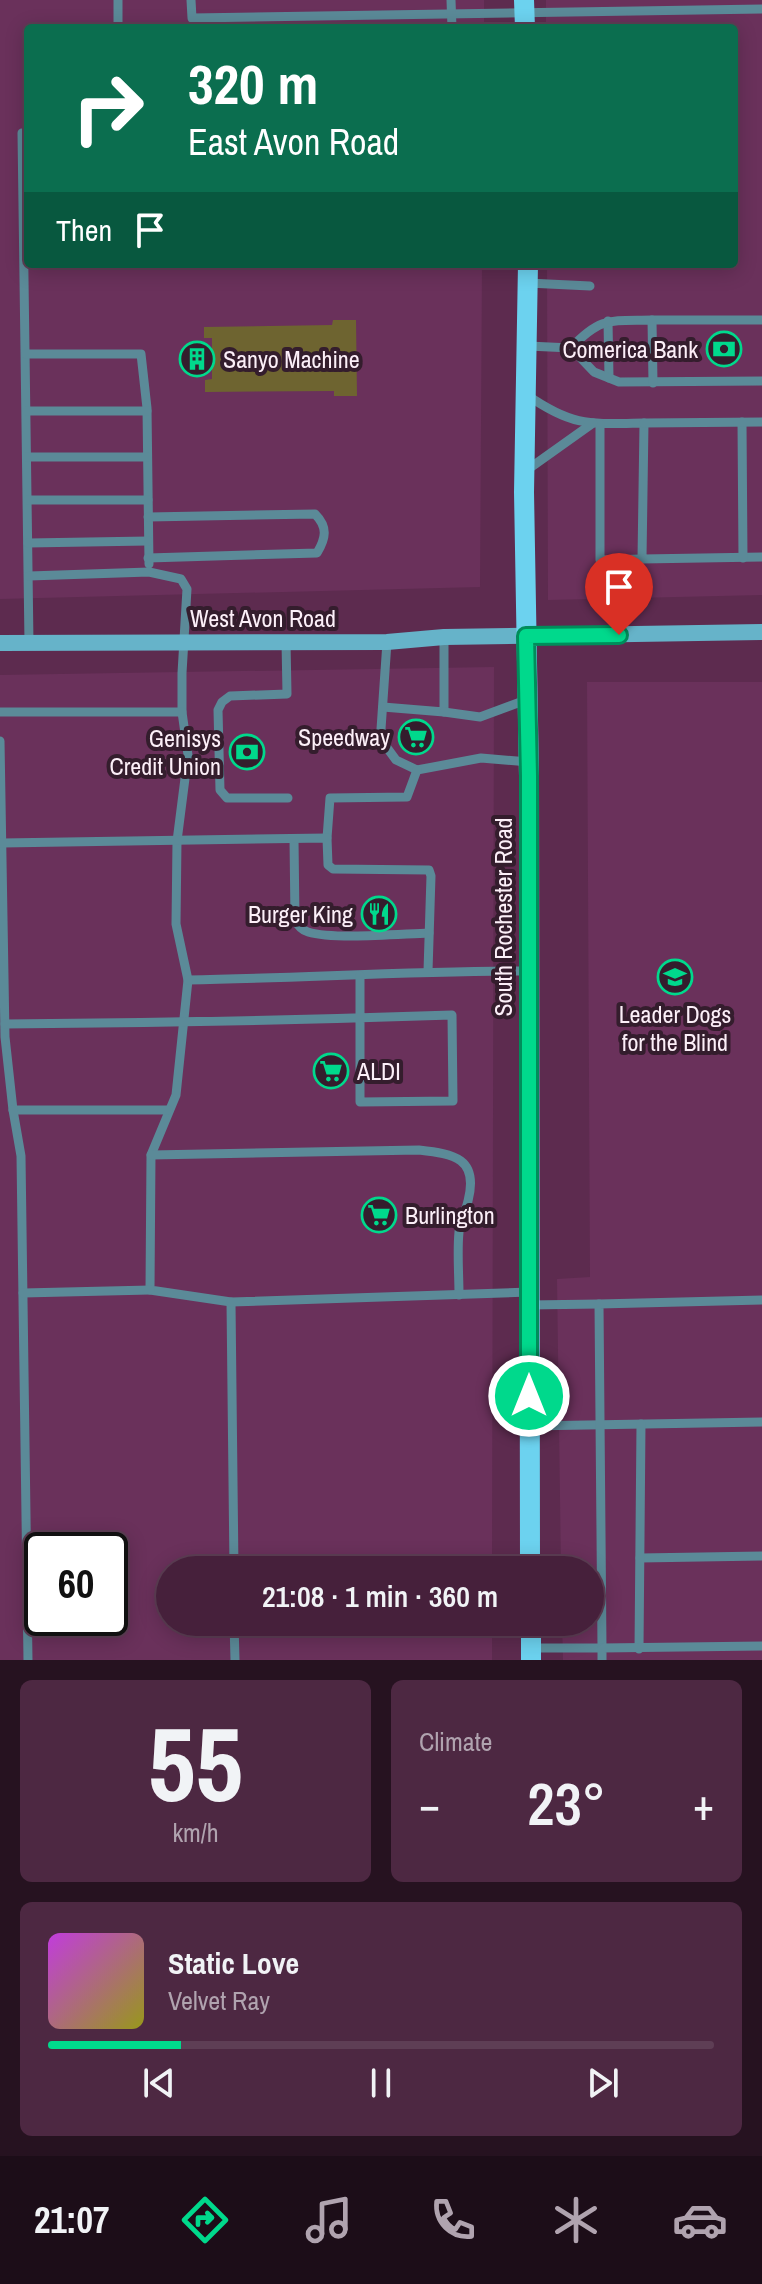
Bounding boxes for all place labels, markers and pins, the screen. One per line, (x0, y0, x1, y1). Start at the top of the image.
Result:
bank icon: Comerica Bank (705, 330, 743, 368)
place label: Comerica Bank (562, 333, 698, 365)
building icon: Sanyo Machine (178, 340, 216, 378)
place label: Sanyo Machine (223, 343, 360, 375)
pin (585, 553, 653, 635)
supermarket icon: Speedway (397, 718, 435, 756)
place label: Speedway (298, 721, 390, 753)
place label: Genisys Credit Union (109, 722, 221, 782)
bank icon: Genisys Credit Union (228, 733, 266, 771)
restaurant icon: Burger King (360, 895, 398, 933)
place label: Burger King (248, 898, 353, 930)
school or university icon: Leader Dogs for the Blind (656, 958, 694, 996)
place label: Leader Dogs for the Blind (619, 998, 731, 1058)
supermarket icon: ALDI (312, 1052, 350, 1090)
place label: ALDI (356, 1055, 401, 1087)
supermarket icon: Burlington (360, 1196, 398, 1234)
place label: Burlington (405, 1199, 495, 1231)

